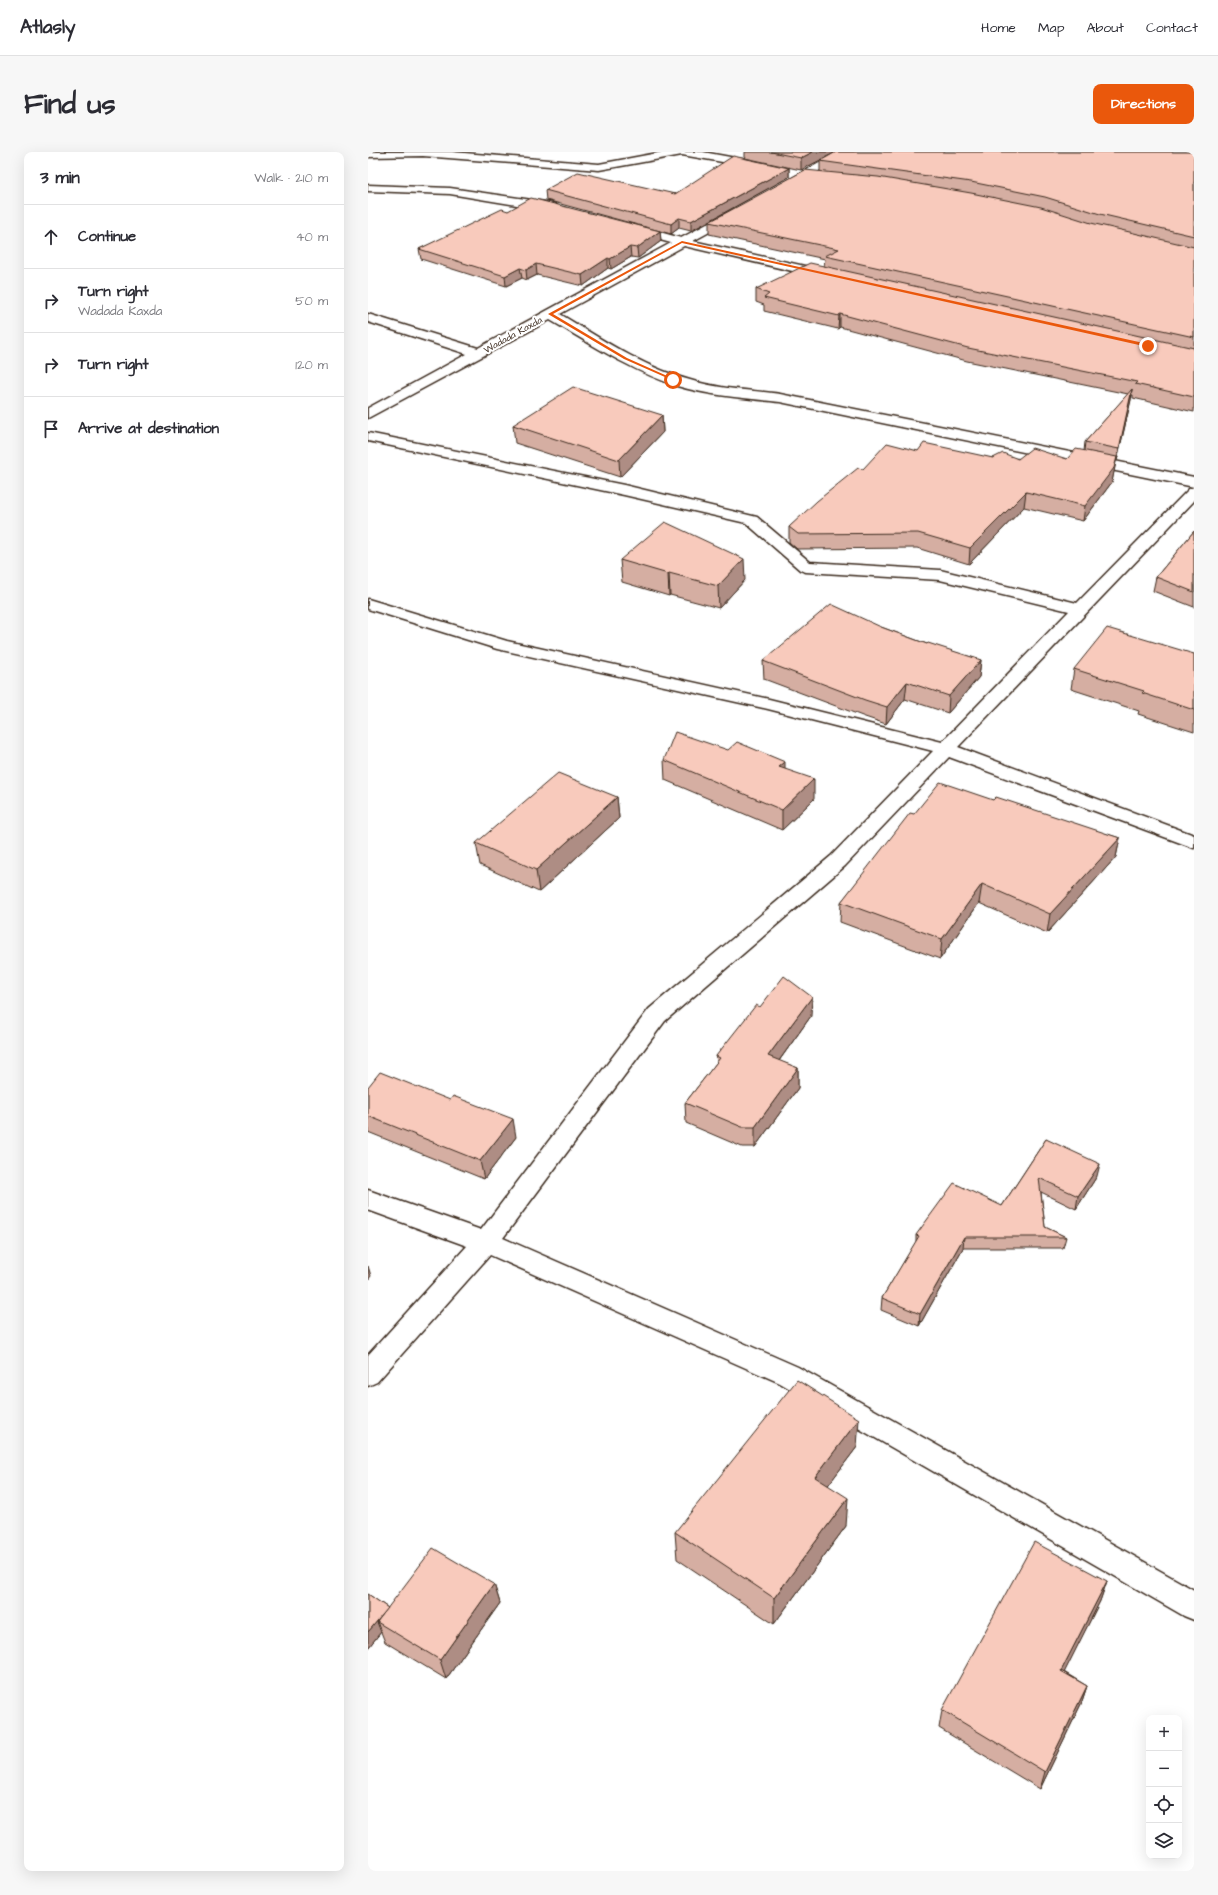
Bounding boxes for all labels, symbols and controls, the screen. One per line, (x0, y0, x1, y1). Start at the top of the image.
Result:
text: Atlasly (20, 14, 75, 41)
text: Home (981, 18, 1016, 38)
text: Map (1038, 18, 1064, 38)
text: About (1086, 18, 1124, 38)
text: Contact (1146, 18, 1198, 38)
button: Directions (1093, 84, 1194, 124)
text: Find us (24, 85, 115, 124)
text: 3 min (40, 166, 80, 190)
text: Walk · 210 m (254, 169, 328, 187)
icon: ahead (40, 226, 62, 248)
text: Continue (78, 226, 136, 247)
text: 40 m (296, 228, 328, 246)
text: Turn right (78, 281, 149, 302)
icon: right (40, 290, 62, 312)
text: 50 m (295, 292, 328, 310)
text: Wadada Kaxda (78, 302, 163, 320)
street label: Wadada Kaxda (481, 313, 545, 357)
route end (1139, 337, 1157, 355)
icon: right (40, 354, 62, 376)
text: Turn right (78, 354, 149, 375)
text: 120 m (295, 356, 328, 374)
route start (664, 371, 682, 389)
icon: arrive (40, 418, 62, 440)
text: Arrive at destination (78, 418, 219, 439)
map controls (1146, 1715, 1182, 1859)
button: + (1146, 1715, 1182, 1751)
button: − (1146, 1751, 1182, 1787)
button: locate (1146, 1787, 1182, 1823)
button: layers (1146, 1823, 1182, 1859)

